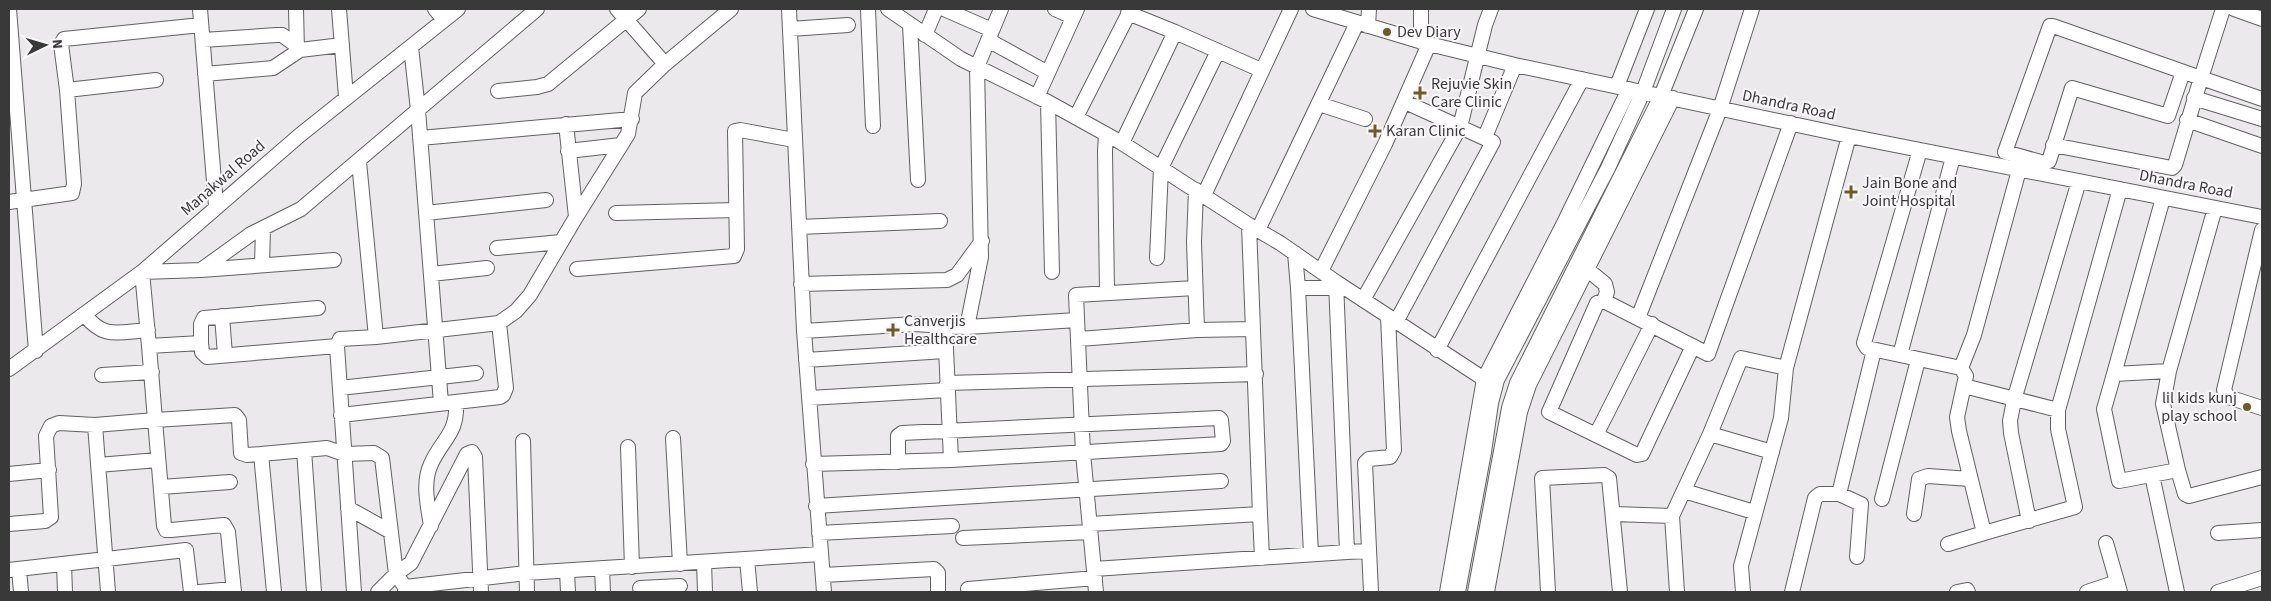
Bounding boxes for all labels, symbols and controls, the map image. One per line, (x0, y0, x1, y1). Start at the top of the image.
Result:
north arrow (20, 20, 70, 70)
place label: Dev Diary (1397, 21, 1461, 43)
marker: Dev Diary (1381, 26, 1393, 38)
text: N (47, 38, 67, 49)
place label: Rejuvie Skin Care Clinic (1431, 73, 1512, 113)
street label: Dhandra Road (1740, 84, 1838, 126)
marker: Rejuvie Skin Care Clinic (1413, 86, 1427, 100)
place label: Karan Clinic (1386, 120, 1466, 142)
marker: Karan Clinic (1368, 124, 1382, 138)
street label: Manakwal Road (176, 135, 270, 221)
street label: Dhandra Road (2137, 164, 2235, 204)
place label: Jain Bone and Joint Hospital (1862, 172, 1957, 212)
marker: Jain Bone and Joint Hospital (1844, 185, 1858, 199)
place label: Canverjis Healthcare (904, 310, 977, 350)
marker: Canverjis Healthcare (886, 323, 900, 337)
place label: lil kids kunj play school (2161, 387, 2237, 427)
marker: lil kids kunj play school (2241, 401, 2253, 413)

